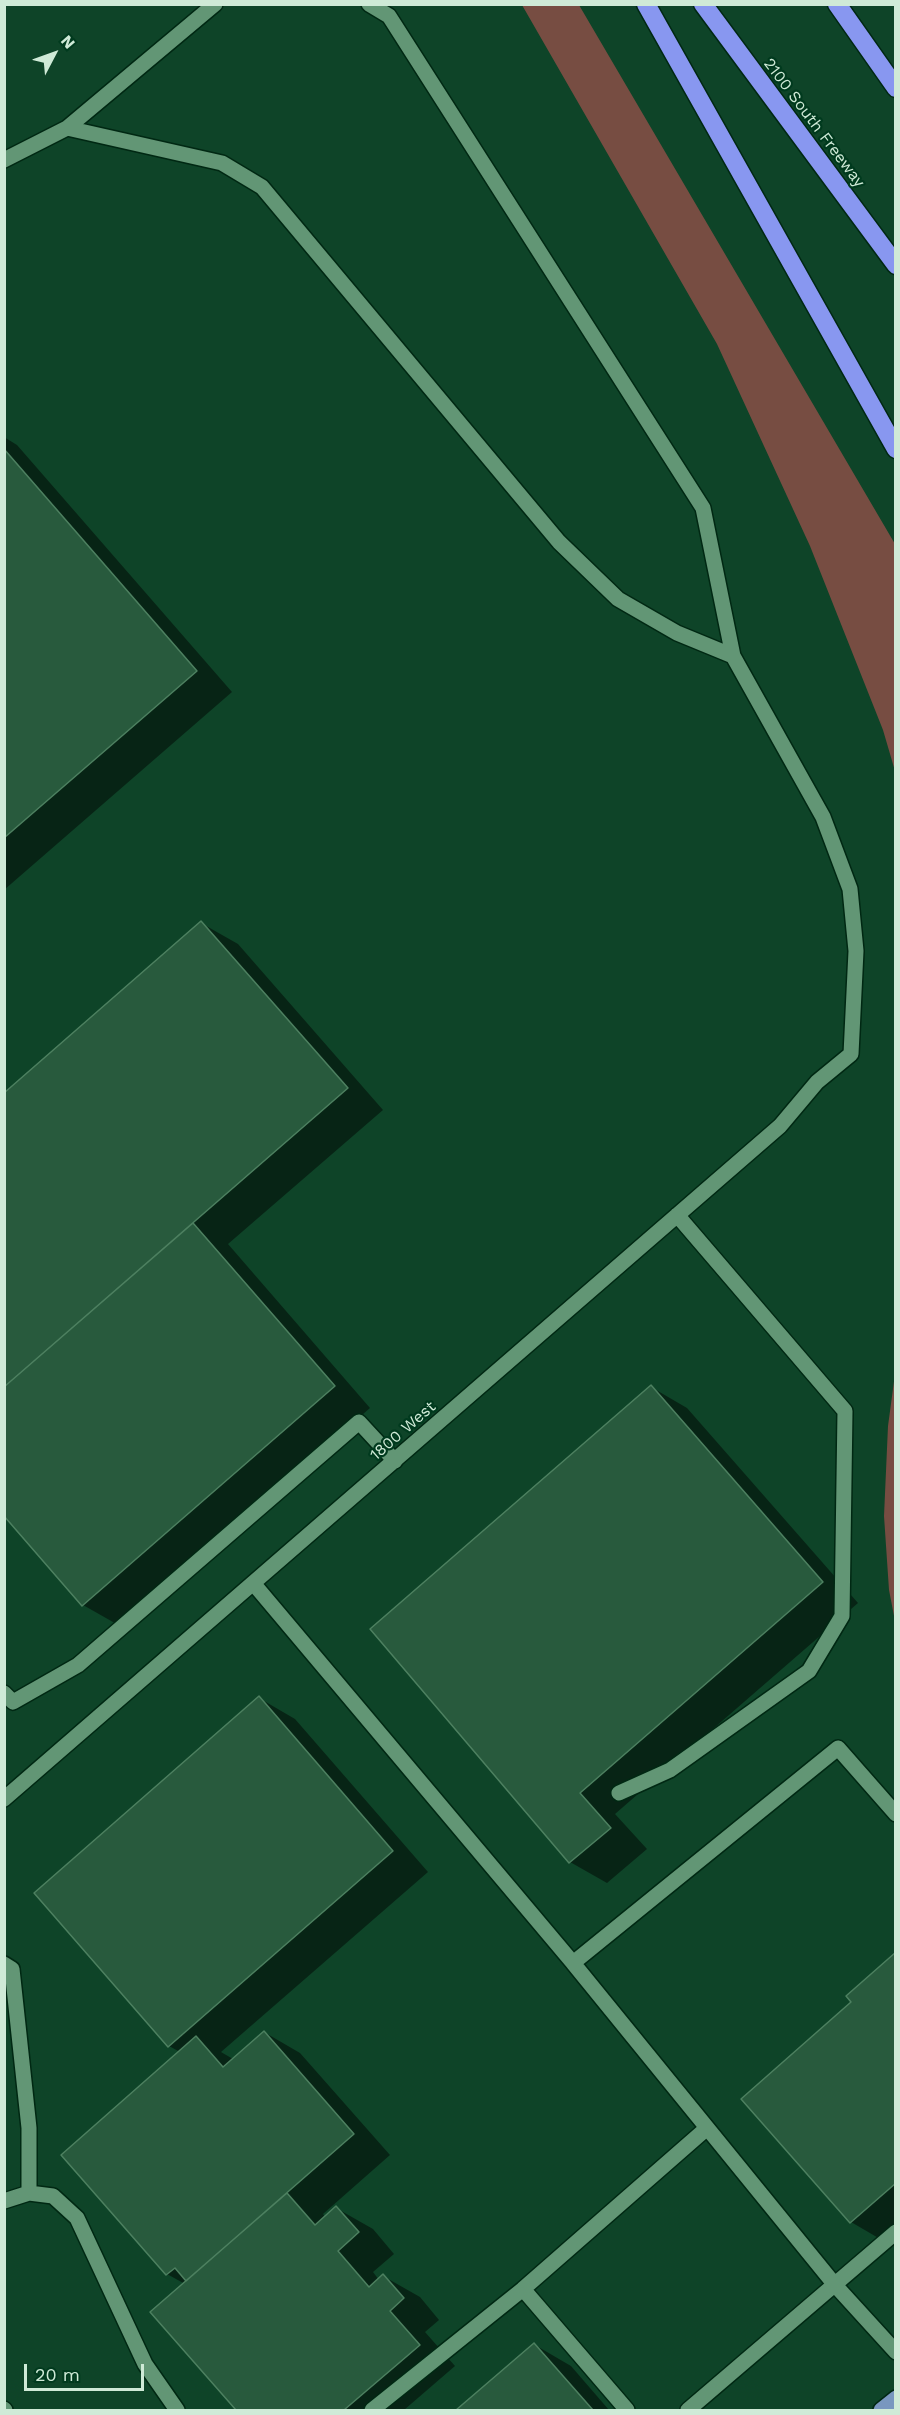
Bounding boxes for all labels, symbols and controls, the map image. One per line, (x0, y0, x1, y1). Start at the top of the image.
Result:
north arrow (24, 24, 84, 84)
text: N (57, 31, 79, 53)
street label: 2100 South Freeway (759, 55, 869, 191)
street label: 1800 West (366, 1397, 440, 1465)
scale bar (27, 2352, 147, 2390)
text: 20 m (35, 2364, 80, 2385)

